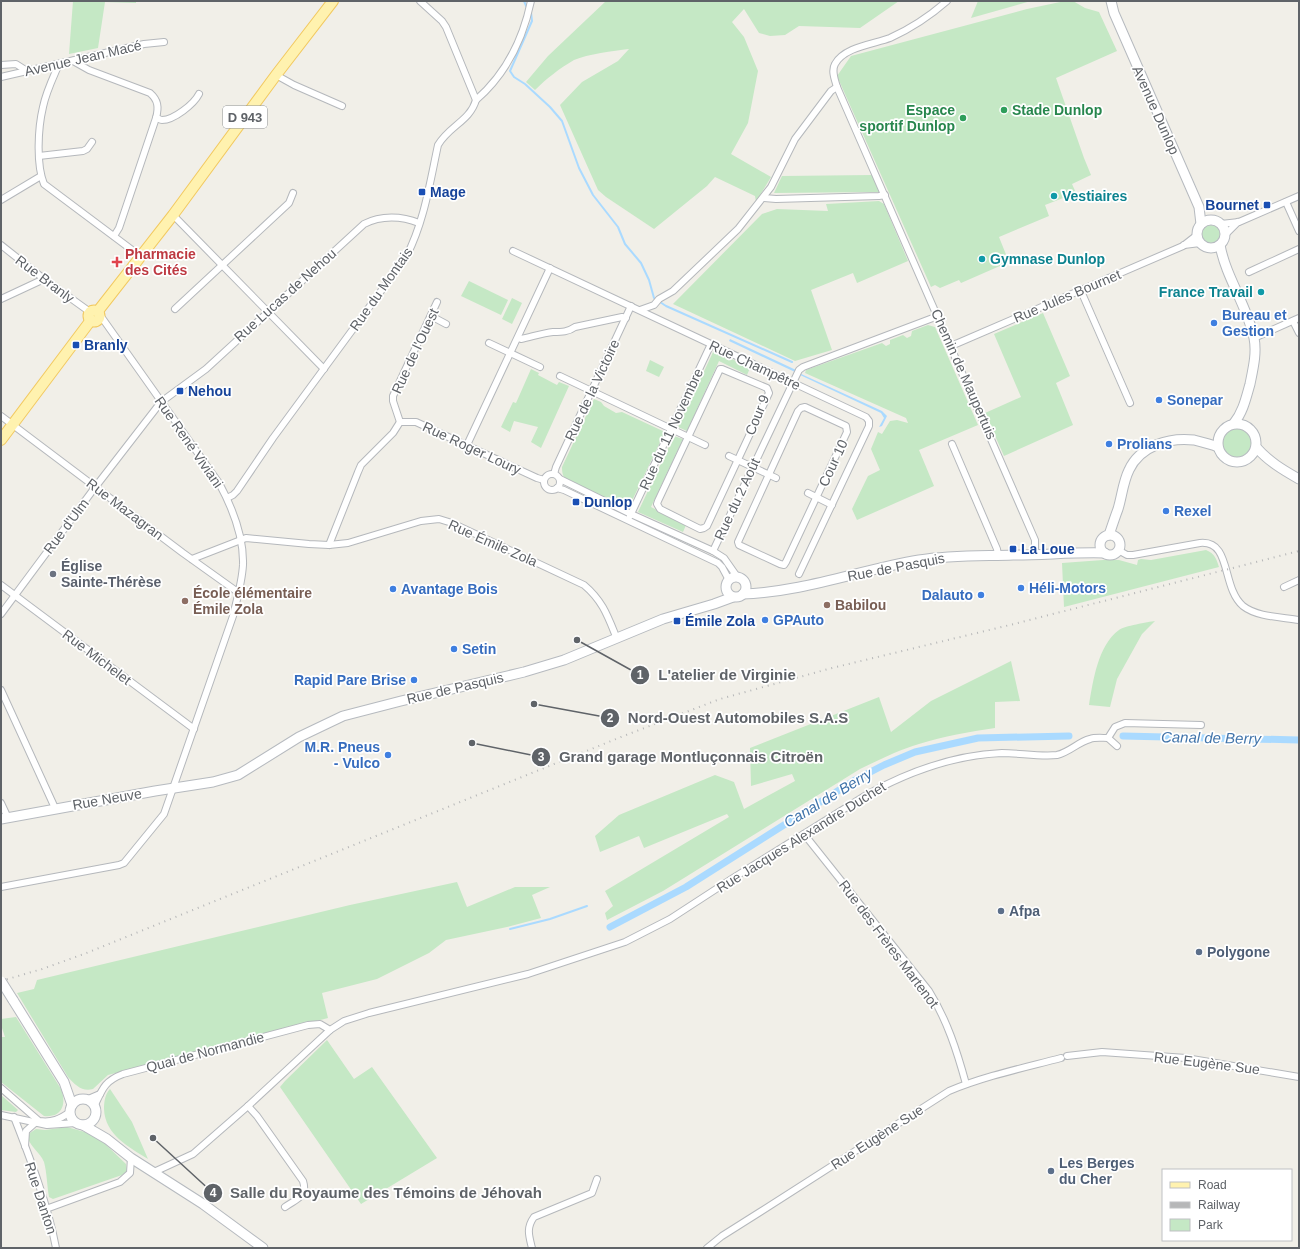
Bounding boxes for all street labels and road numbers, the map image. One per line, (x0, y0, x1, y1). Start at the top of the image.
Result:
street label: Avenue Jean Macé (23, 37, 143, 79)
street label: Avenue Dunlop (1129, 63, 1183, 157)
road number: D 943 (223, 106, 267, 128)
street label: Rue du Montais (346, 244, 416, 334)
street label: Rue Lucas de Nehou (231, 245, 339, 345)
street label: Rue Branly (13, 252, 77, 306)
street label: Rue Jules Bournet (1011, 266, 1123, 326)
street label: Rue de l'Ouest (388, 306, 442, 396)
street label: Chemin de Maupertuis (928, 306, 1000, 442)
street label: Rue de la Victoire (561, 336, 623, 443)
street label: Rue Champêtre (707, 337, 803, 393)
street label: Rue du 11 Novembre (636, 366, 706, 492)
street label: Cour 9 (742, 392, 772, 437)
street label: Rue René Viviani (151, 393, 227, 491)
street label: Rue Roger Loury (420, 418, 524, 478)
street label: Cour 10 (815, 437, 851, 489)
street label: Rue du 2 Août (711, 455, 763, 543)
street label: Rue Mazagran (84, 475, 166, 543)
street label: Rue d'Ulm (40, 495, 92, 557)
street label: Rue Émile Zola (446, 516, 540, 570)
street label: Rue de Pasquis (846, 550, 946, 584)
street label: Rue Michelet (60, 626, 135, 688)
street label: Rue de Pasquis (405, 669, 505, 707)
street label: Rue Jacques Alexandre Duchet (714, 778, 888, 896)
street label: Rue Neuve (71, 785, 143, 813)
street label: Rue des Frères Martenot (836, 877, 942, 1011)
street label: Quai de Normandie (144, 1029, 266, 1075)
street label: Rue Eugène Sue (1153, 1049, 1261, 1077)
street label: Rue Eugène Sue (828, 1101, 926, 1173)
street label: Rue Danton (22, 1160, 60, 1236)

